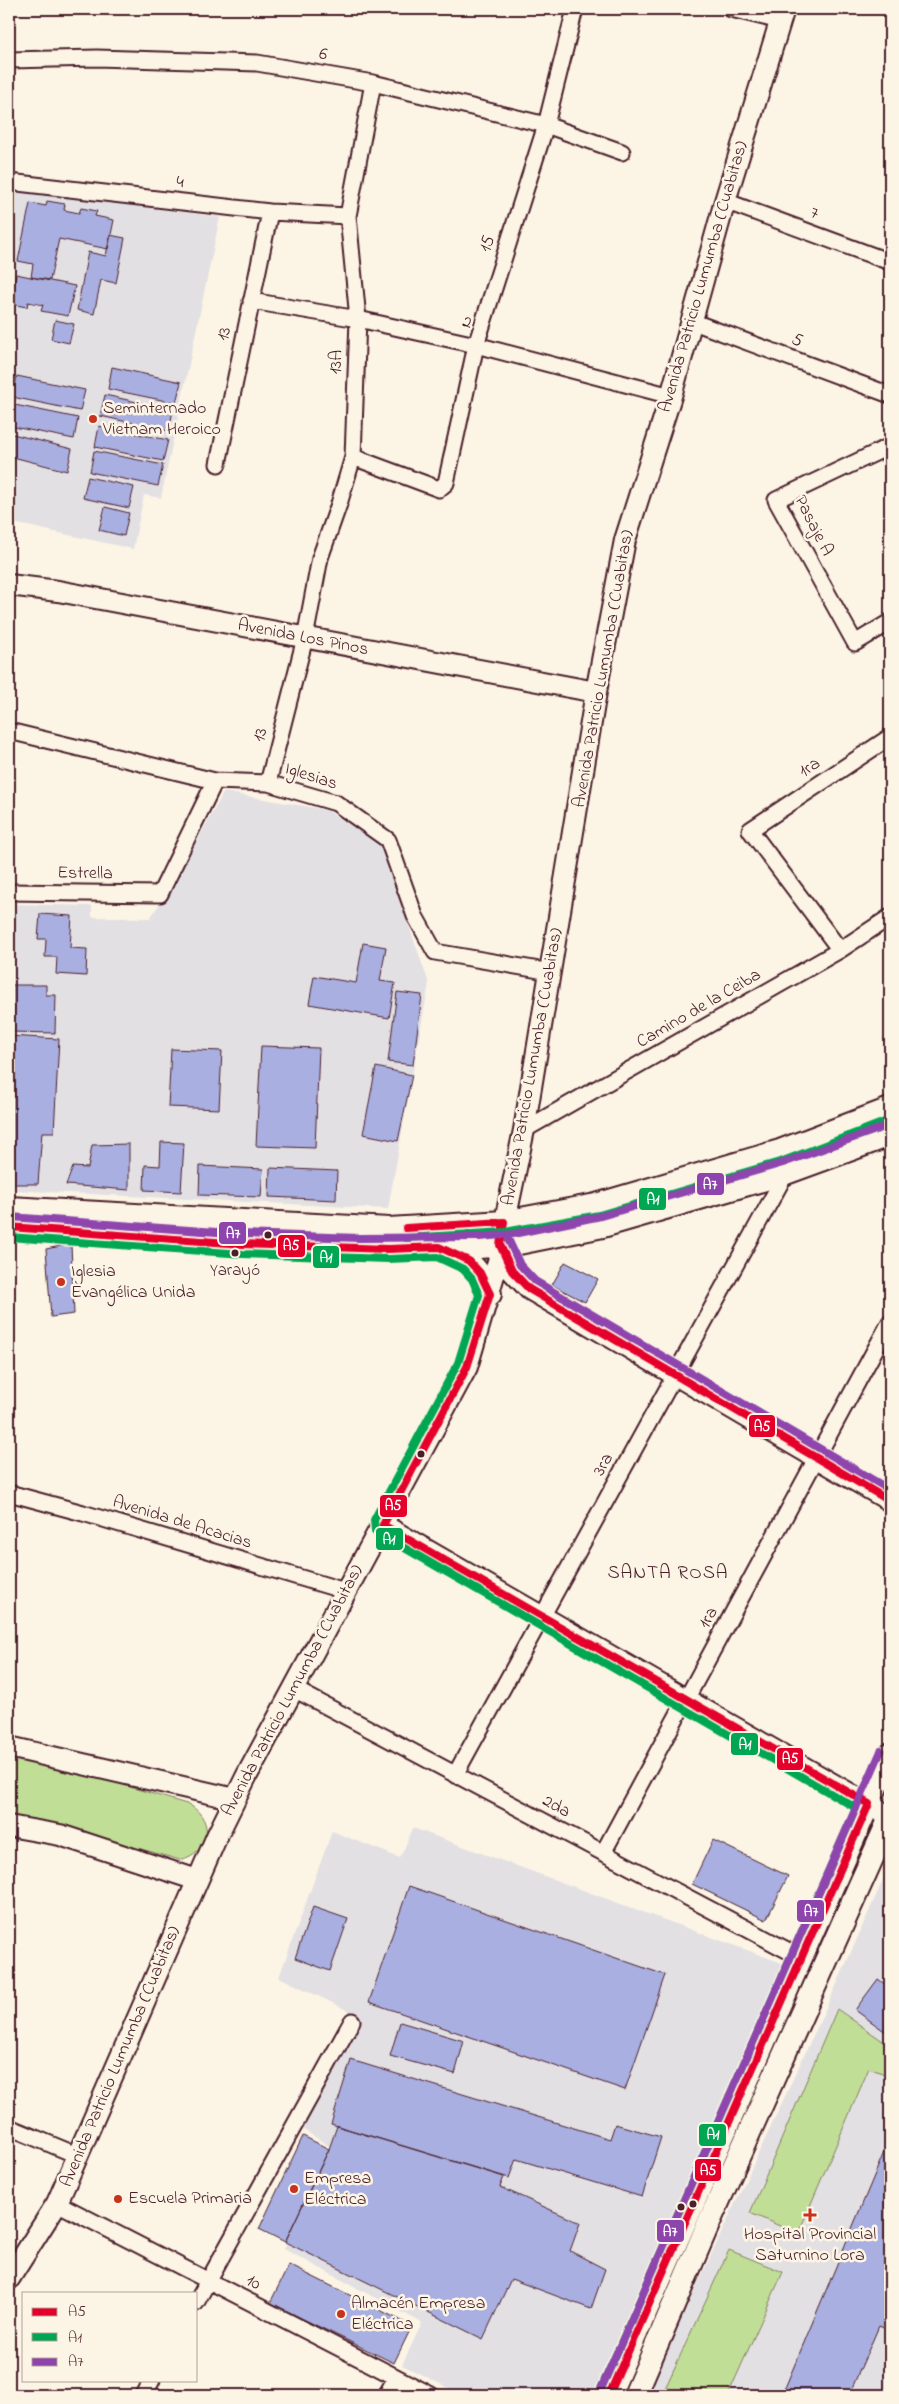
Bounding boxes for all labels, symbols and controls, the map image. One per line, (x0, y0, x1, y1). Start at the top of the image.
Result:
street label: 6 (317, 42, 329, 69)
street label: Avenida Patricio Lumumba (Cuabitas) (653, 138, 755, 416)
street label: 4 (175, 170, 186, 196)
street label: 7 (806, 201, 822, 228)
street label: 15 (473, 232, 503, 256)
street label: 2 (460, 309, 474, 337)
street label: 13 (211, 325, 239, 343)
street label: 5 (788, 327, 806, 355)
street label: 13A (324, 349, 350, 375)
place label: Seminternado Vietnam Heroico (102, 396, 221, 443)
marker: Seminternado Vietnam Heroico (87, 413, 99, 425)
street label: Pasaje A (787, 491, 839, 561)
street label: Avenida Patricio Lumumba (Cuabitas) (567, 528, 641, 810)
street label: Avenida Los Pinos (235, 613, 371, 663)
street label: 13 (247, 725, 275, 745)
street label: 1ra (794, 751, 826, 785)
street label: Iglesias (281, 756, 341, 799)
street label: Estrella (57, 861, 113, 887)
street label: Avenida Patricio Lumumba (Cuabitas) (496, 926, 570, 1208)
street label: Camino de la Ceiba (632, 963, 766, 1055)
line badge: A7 (696, 1172, 725, 1196)
text: A7 (703, 1175, 717, 1196)
line badge: A1 (638, 1187, 667, 1211)
text: A1 (646, 1190, 660, 1211)
line badge: A7 (218, 1221, 247, 1245)
text: A7 (226, 1224, 240, 1245)
unlabelled marker (263, 1230, 273, 1240)
line badge: A5 (277, 1234, 306, 1258)
text: A5 (283, 1236, 299, 1257)
line badge: A1 (312, 1245, 340, 1269)
marker: Yarayó (230, 1248, 240, 1258)
text: A1 (319, 1248, 333, 1269)
place label: Yarayó (210, 1258, 260, 1284)
place label: Iglesia Evangélica Unida (71, 1259, 195, 1307)
marker: Iglesia Evangélica Unida (55, 1276, 67, 1288)
line badge: A5 (748, 1414, 776, 1438)
text: A5 (754, 1417, 770, 1438)
unlabelled marker (416, 1449, 426, 1459)
street label: 3ra (587, 1449, 621, 1481)
street label: Avenida de Acacias (109, 1489, 255, 1557)
line badge: A5 (379, 1494, 408, 1518)
text: A5 (385, 1496, 401, 1517)
line badge: A1 (375, 1527, 404, 1551)
text: A1 (382, 1530, 396, 1551)
district label: SANTA ROSA (607, 1560, 729, 1587)
street label: Avenida Patricio Lumumba (Cuabitas) (215, 1561, 371, 1821)
street label: 1ra (693, 1603, 725, 1633)
line badge: A1 (730, 1732, 759, 1756)
text: A1 (738, 1735, 752, 1756)
line badge: A5 (776, 1747, 804, 1771)
text: A5 (782, 1749, 798, 1770)
street label: 2da (537, 1789, 575, 1825)
line badge: A7 (796, 1899, 825, 1923)
text: A7 (804, 1902, 818, 1923)
street label: Avenida Patricio Lumumba (Cuabitas) (54, 1922, 188, 2192)
line badge: A1 (698, 2123, 727, 2147)
text: A1 (706, 2125, 720, 2146)
line badge: A5 (694, 2158, 722, 2182)
text: A5 (700, 2161, 716, 2182)
place label: Empresa Eléctrica (304, 2166, 371, 2213)
marker: Empresa Eléctrica (288, 2183, 300, 2195)
place label: Escuela Primaria (128, 2186, 252, 2212)
marker: Escuela Primaria (112, 2193, 124, 2205)
unlabelled marker (688, 2199, 698, 2209)
unlabelled marker (676, 2202, 686, 2212)
marker: Hospital Provincial Saturnino Lora (803, 2208, 817, 2222)
line badge: A7 (656, 2219, 685, 2243)
text: A7 (663, 2222, 677, 2243)
place label: Hospital Provincial Saturnino Lora (744, 2222, 876, 2269)
street label: 10 (241, 2268, 265, 2298)
place label: Almacén Empresa Eléctrica (351, 2291, 485, 2338)
legend (22, 2292, 198, 2382)
text: A5 (68, 2301, 86, 2323)
marker: Almacén Empresa Eléctrica (335, 2308, 347, 2320)
text: A1 (68, 2327, 82, 2349)
text: A7 (68, 2351, 83, 2373)

